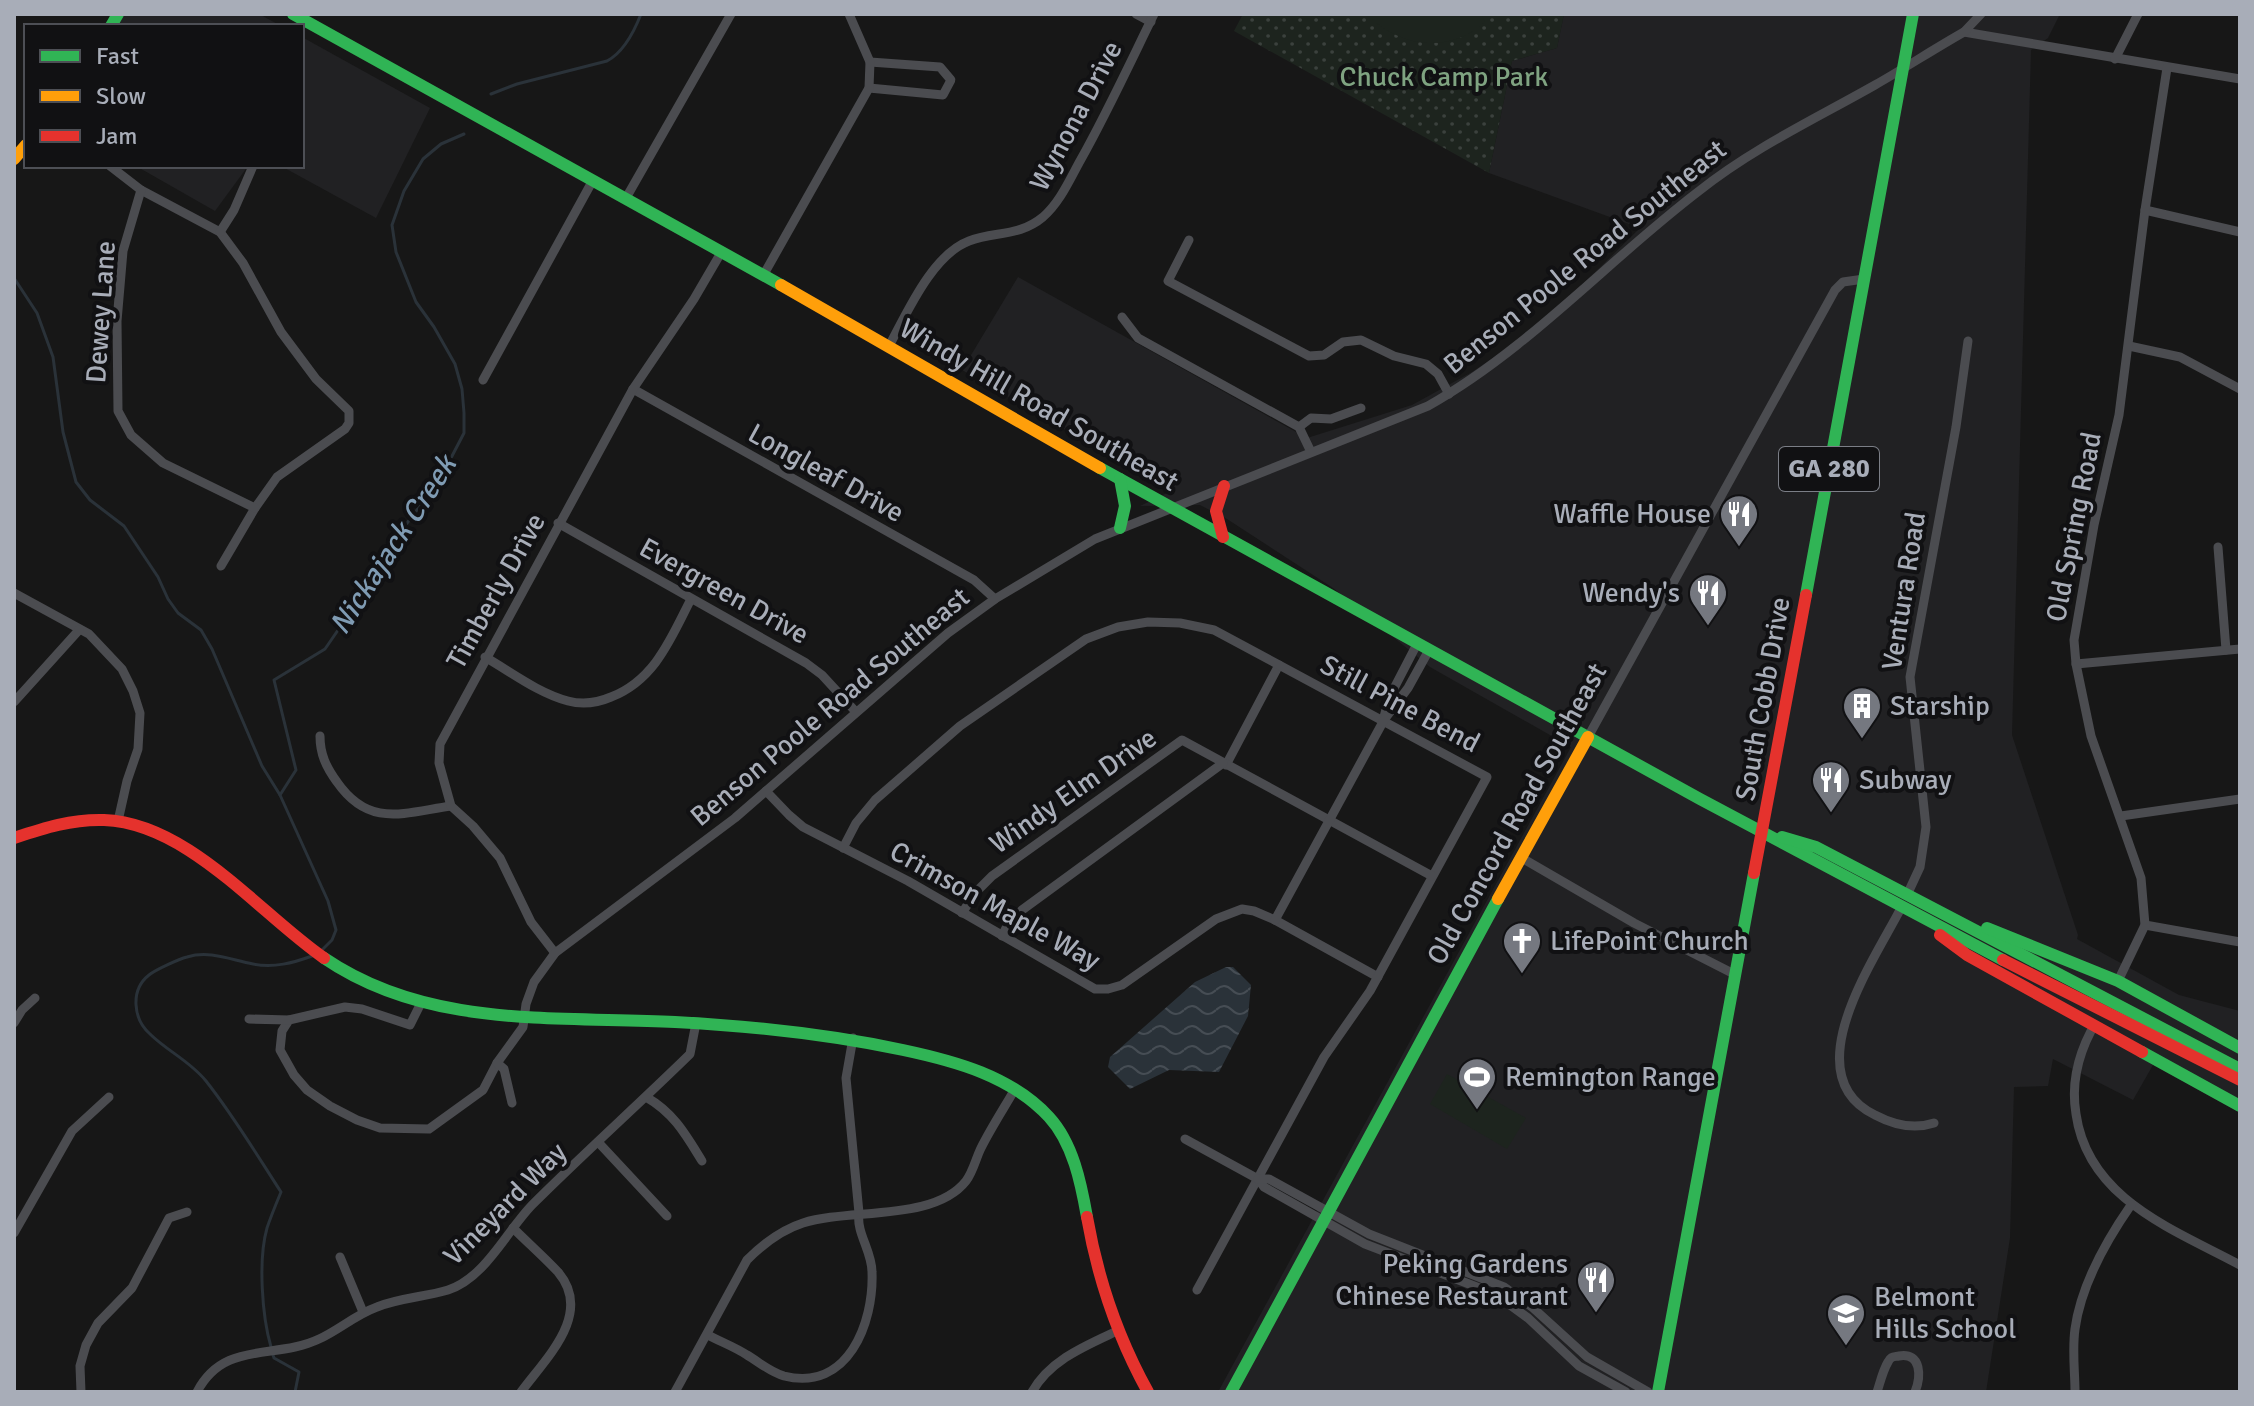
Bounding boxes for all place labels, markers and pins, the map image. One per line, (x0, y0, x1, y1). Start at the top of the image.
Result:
restaurant icon: Waffle House (1718, 493, 1760, 548)
place label: Waffle House (1553, 497, 1711, 531)
restaurant icon: Wendy's (1687, 572, 1729, 627)
place label: Wendy's (1582, 576, 1680, 610)
building icon: Starship (1841, 685, 1883, 740)
place label: Starship (1890, 689, 1990, 723)
restaurant icon: Subway (1810, 759, 1852, 814)
place label: Subway (1859, 763, 1952, 797)
church icon: LifePoint Church (1501, 920, 1543, 975)
place label: LifePoint Church (1550, 924, 1749, 958)
sports icon: Remington Range (1456, 1056, 1498, 1111)
place label: Remington Range (1505, 1060, 1716, 1094)
place label: Peking Gardens Chinese Restaurant (1335, 1247, 1568, 1313)
restaurant icon: Peking Gardens Chinese Restaurant (1575, 1259, 1617, 1314)
place label: Belmont Hills School (1874, 1280, 2016, 1346)
school or university icon: Belmont Hills School (1825, 1292, 1867, 1347)

